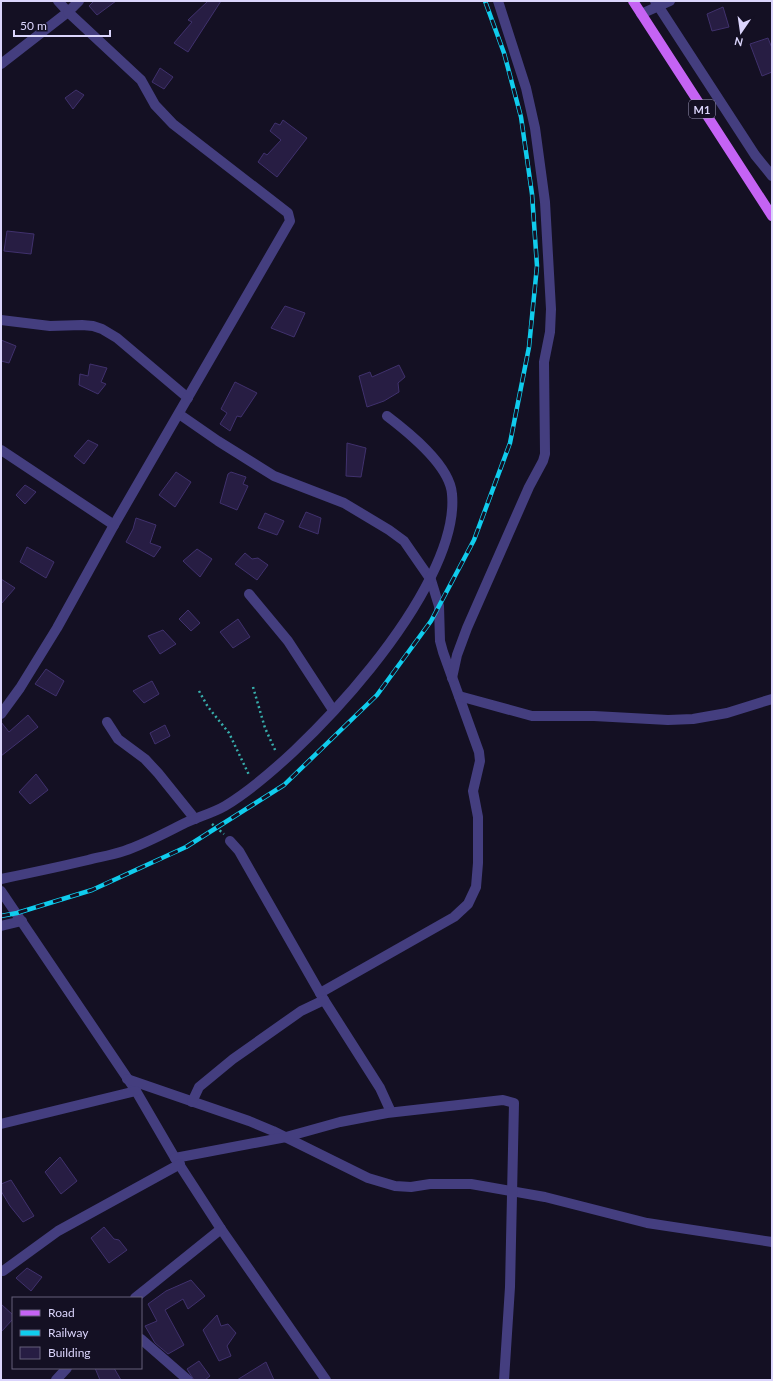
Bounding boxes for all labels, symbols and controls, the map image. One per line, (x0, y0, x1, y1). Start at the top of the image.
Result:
scale bar (14, 12, 110, 38)
north arrow (721, 12, 761, 52)
text: 50 m (20, 18, 47, 33)
text: N (733, 35, 744, 50)
road number: M1 (689, 100, 715, 118)
legend (12, 1297, 142, 1369)
text: Road (48, 1305, 75, 1320)
text: Railway (48, 1325, 89, 1340)
text: Building (48, 1345, 91, 1360)

